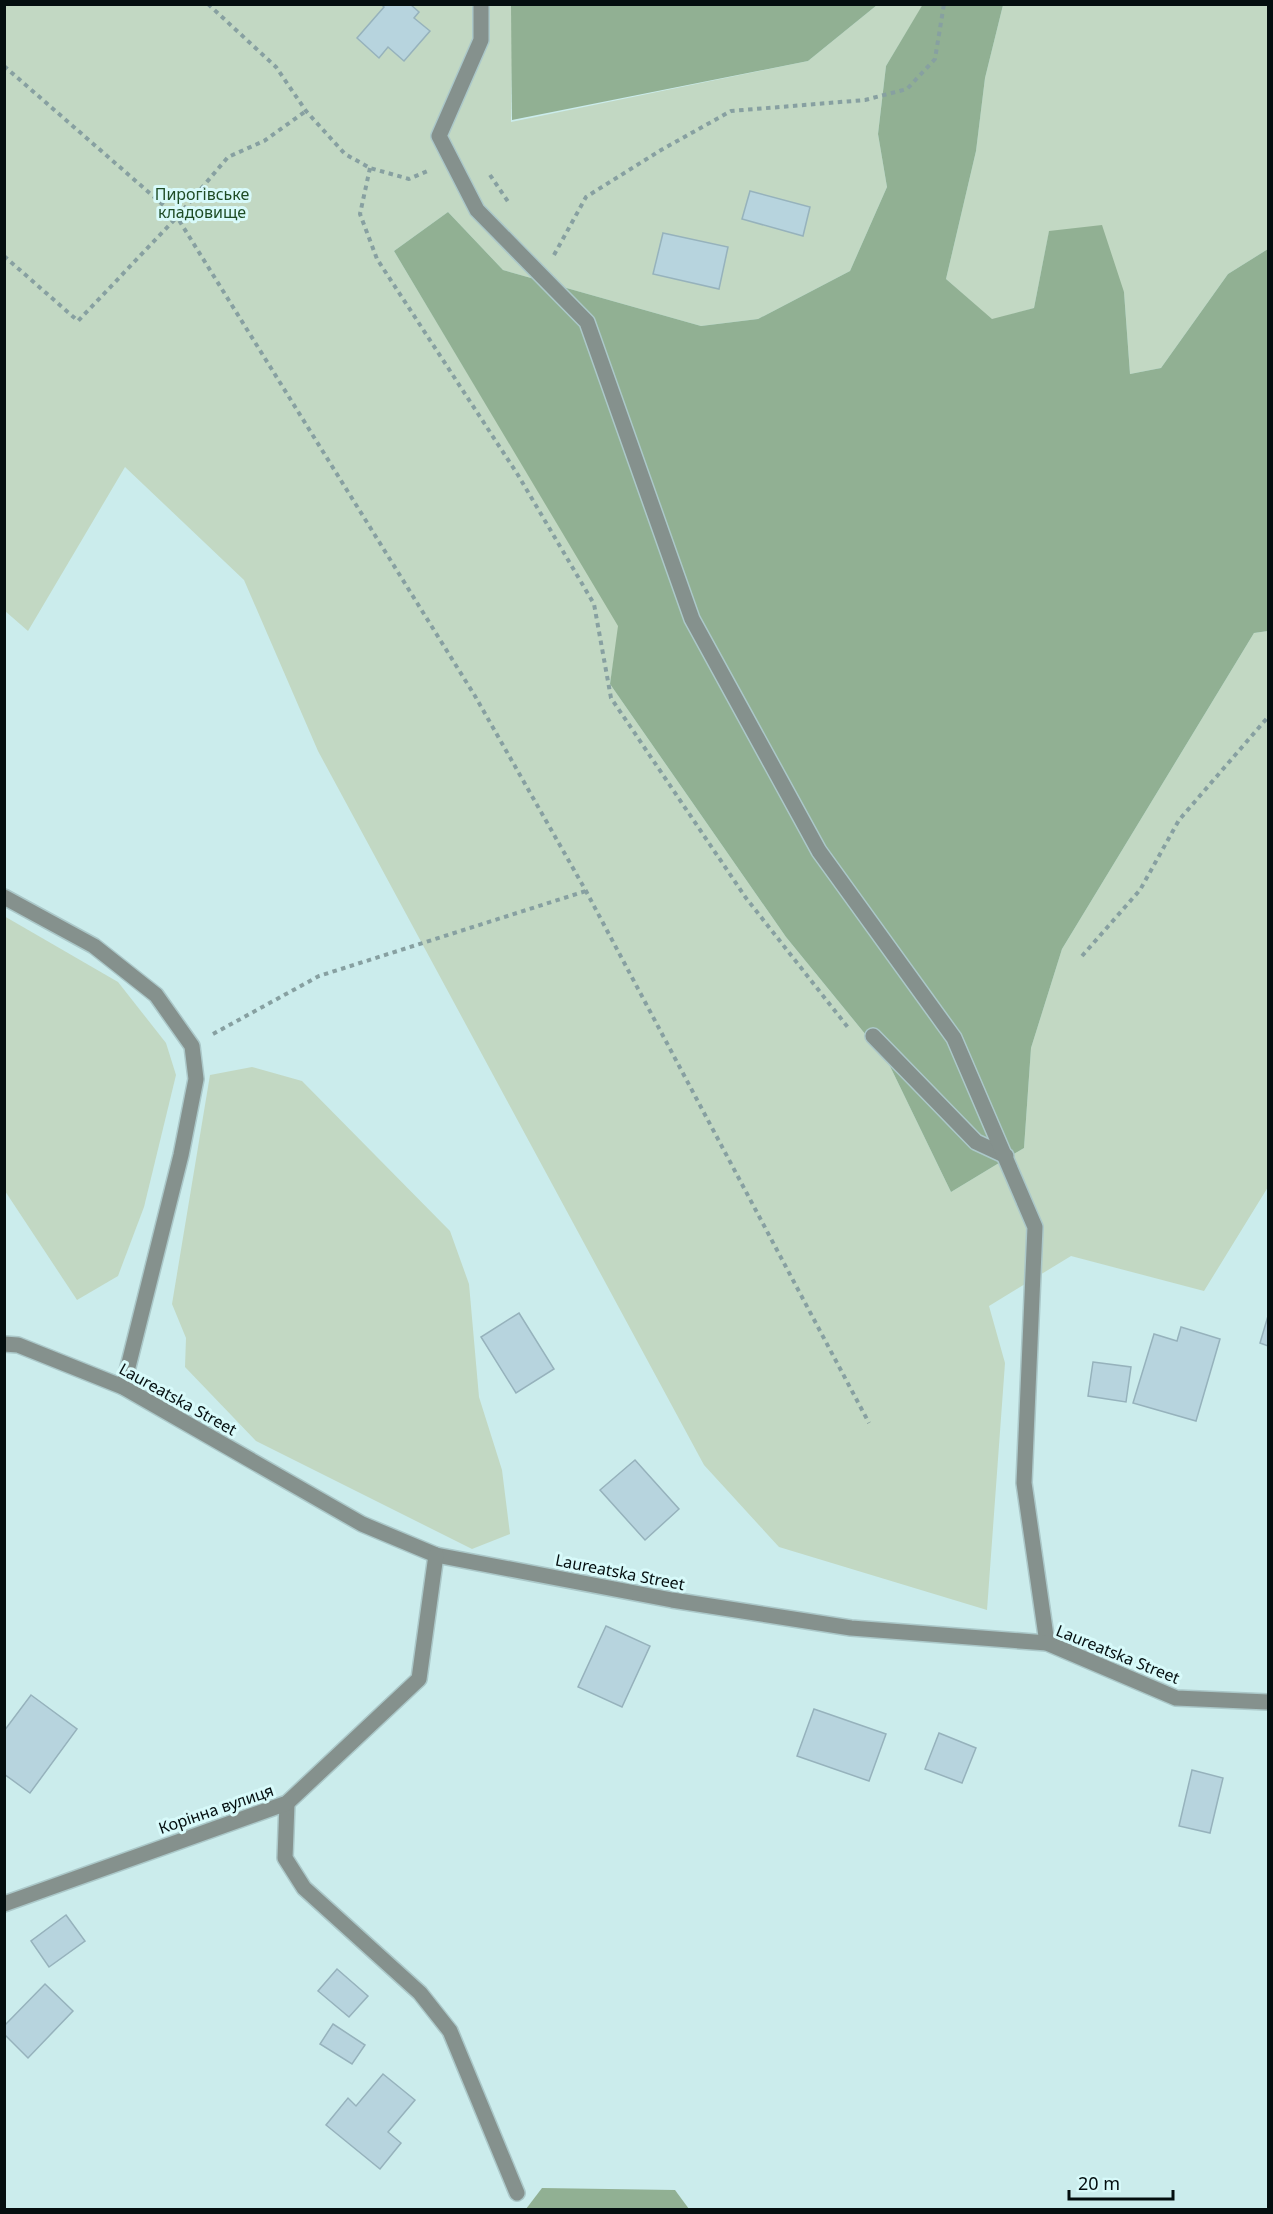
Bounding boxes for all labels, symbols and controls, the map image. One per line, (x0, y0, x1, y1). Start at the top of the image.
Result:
park label: Пирогівське кладовище (155, 183, 250, 223)
street label: Laureatska Street (115, 1358, 241, 1441)
street label: Laureatska Street (553, 1549, 687, 1595)
street label: Laureatska Street (1053, 1619, 1183, 1689)
street label: Корінна вулиця (156, 1779, 276, 1839)
scale bar (1069, 2163, 1172, 2201)
text: 20 m (1078, 2171, 1120, 2195)

